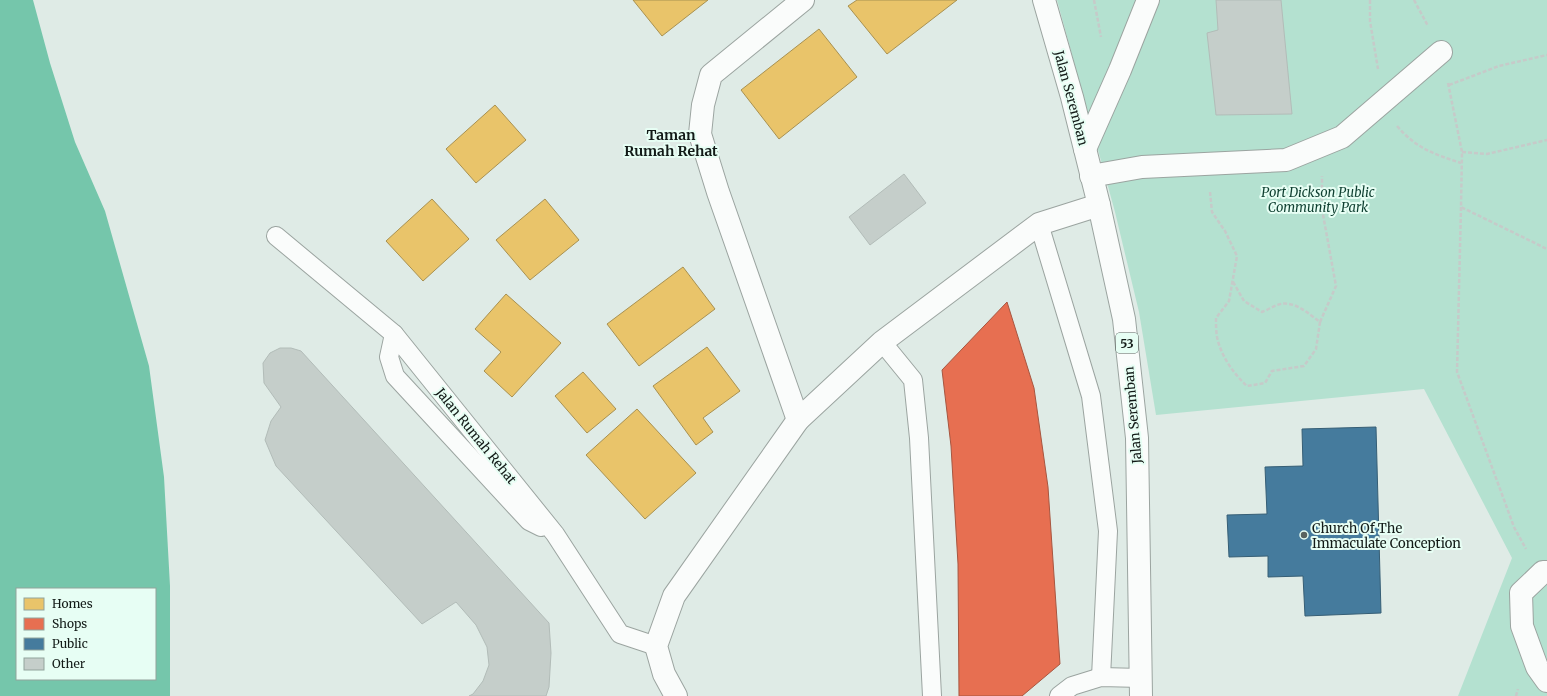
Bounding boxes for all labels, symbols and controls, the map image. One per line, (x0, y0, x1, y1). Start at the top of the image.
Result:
street label: Jalan Seremban (1050, 48, 1092, 148)
district label: Taman Rumah Rehat (624, 126, 718, 160)
park label: Port Dickson Public Community Park (1261, 184, 1375, 216)
road number: 53 (1116, 333, 1138, 353)
street label: Jalan Seremban (1120, 365, 1146, 465)
street label: Jalan Rumah Rehat (431, 384, 520, 488)
place label: Church Of The Immaculate Conception (1312, 520, 1461, 552)
marker: Church Of The Immaculate Conception (1299, 530, 1309, 540)
legend (16, 588, 156, 680)
text: Homes (52, 596, 93, 611)
text: Shops (52, 616, 87, 631)
text: Public (52, 636, 88, 651)
text: Other (52, 656, 86, 671)

